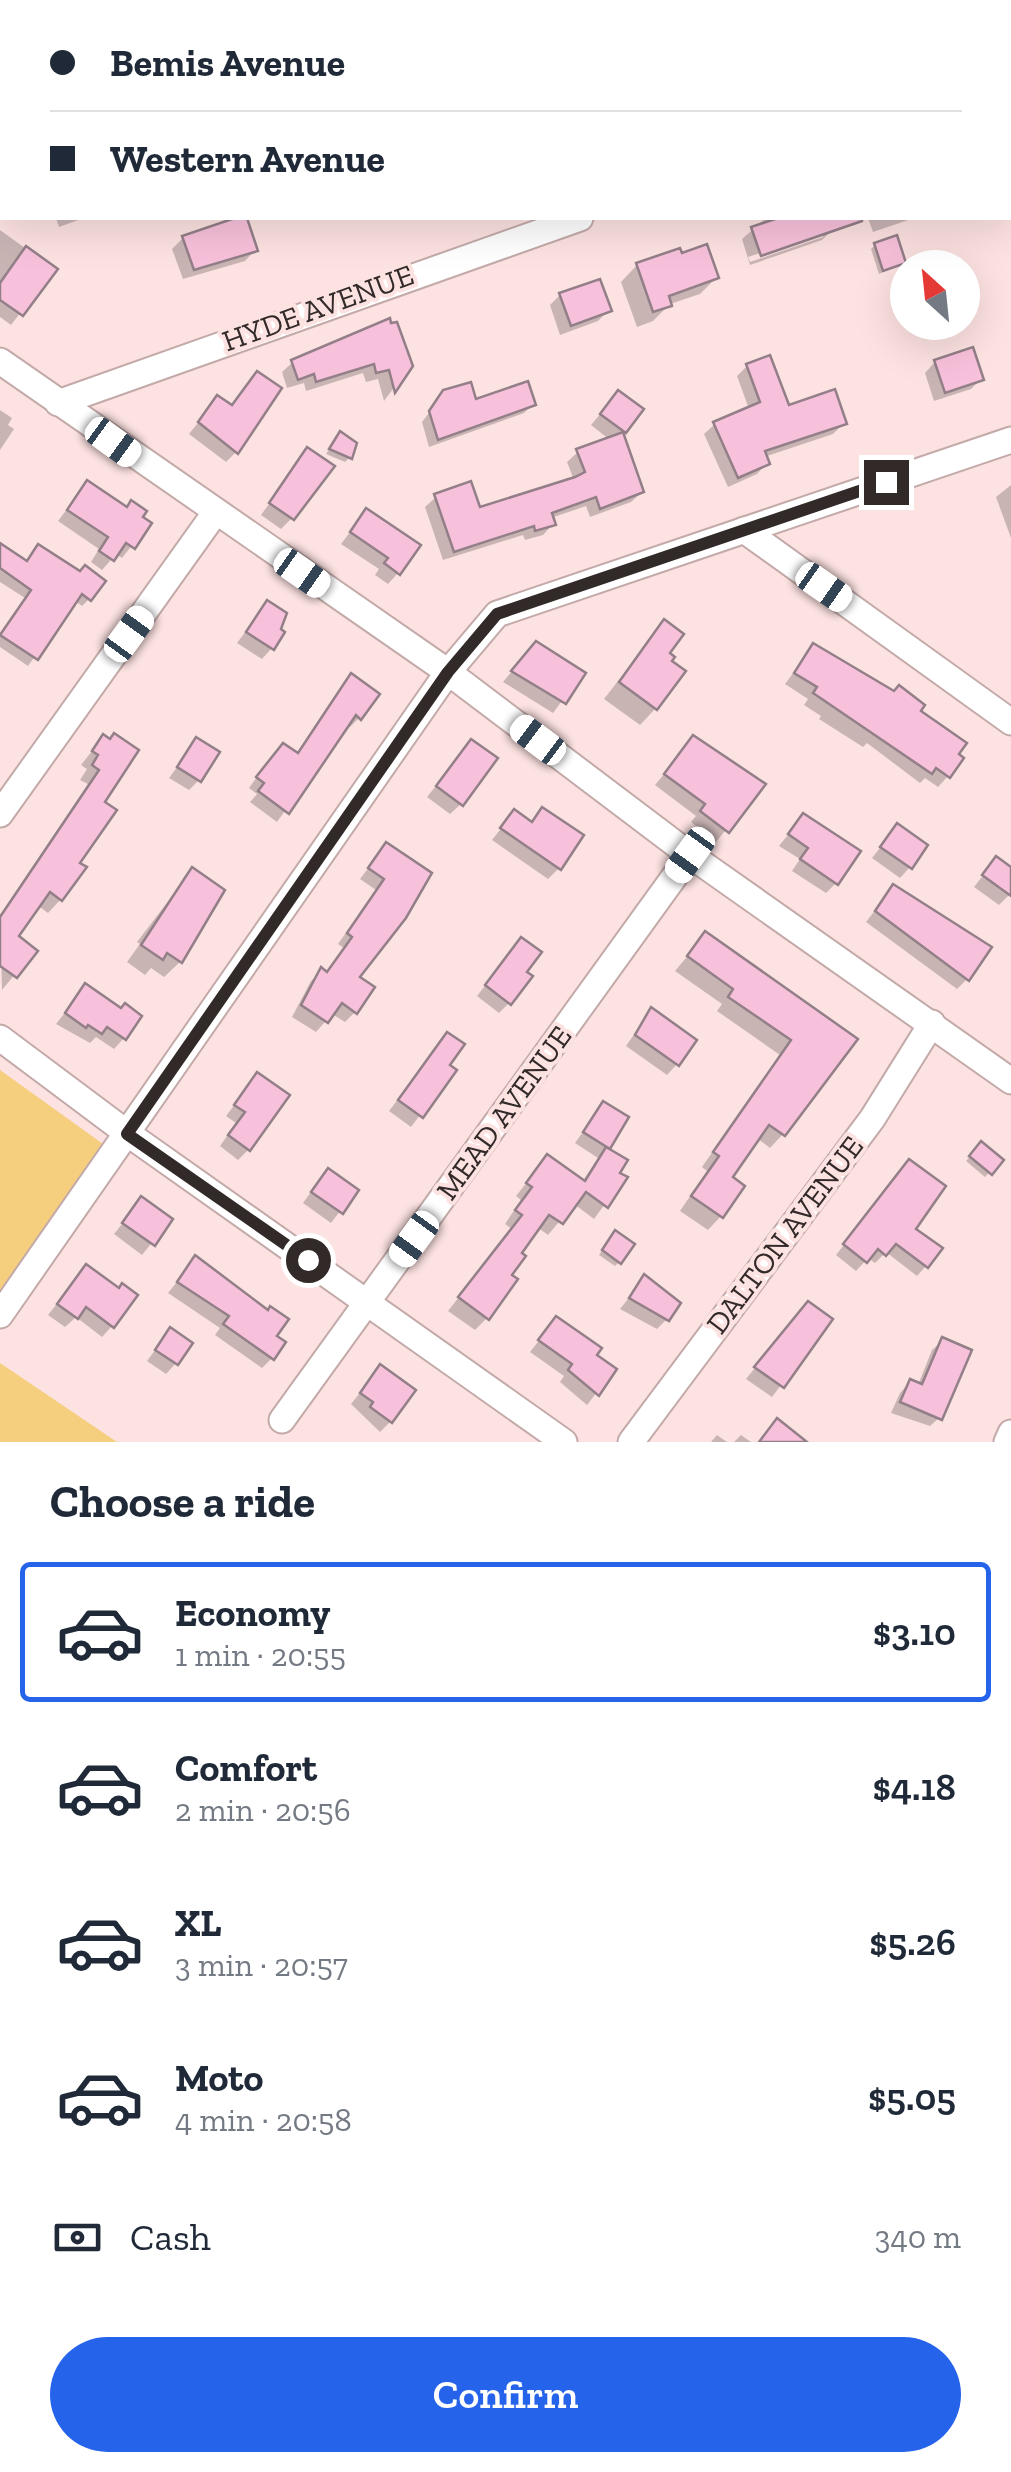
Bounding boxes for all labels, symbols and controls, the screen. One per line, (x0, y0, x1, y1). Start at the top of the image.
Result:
text: Bemis Avenue (110, 40, 345, 86)
text: Western Avenue (110, 136, 385, 182)
north arrow (890, 250, 980, 340)
map controls (890, 250, 980, 340)
street label: HYDE AVENUE (217, 257, 419, 359)
car (80, 412, 146, 472)
route end (864, 460, 909, 505)
car (269, 544, 335, 602)
car (791, 558, 857, 616)
car (99, 601, 159, 667)
car (505, 710, 571, 770)
car (660, 822, 720, 888)
street label: MEAD AVENUE (429, 1019, 579, 1207)
street label: DALTON AVENUE (699, 1129, 871, 1341)
car (384, 1206, 444, 1272)
route start (286, 1238, 331, 1283)
text: Choose a ride (50, 1475, 315, 1529)
icon: car (55, 1587, 145, 1677)
text: Economy (175, 1590, 330, 1636)
text: $3.10 (873, 1609, 956, 1655)
text: 1 min · 20:55 (175, 1636, 346, 1674)
icon: car (55, 1742, 145, 1832)
text: Comfort (175, 1745, 317, 1791)
text: $4.18 (872, 1764, 956, 1810)
text: 2 min · 20:56 (175, 1791, 351, 1829)
icon: car (55, 1897, 145, 1987)
text: XL (175, 1900, 222, 1946)
text: $5.26 (869, 1919, 956, 1965)
text: 3 min · 20:57 (175, 1946, 348, 1984)
icon: car (55, 2052, 145, 2142)
text: Moto (175, 2055, 263, 2101)
text: $5.05 (868, 2074, 956, 2120)
text: 4 min · 20:58 (175, 2101, 352, 2139)
icon: cash (50, 2210, 105, 2265)
text: Cash (130, 2214, 211, 2260)
text: 340 m (875, 2218, 961, 2256)
button: Confirm (50, 2337, 961, 2452)

